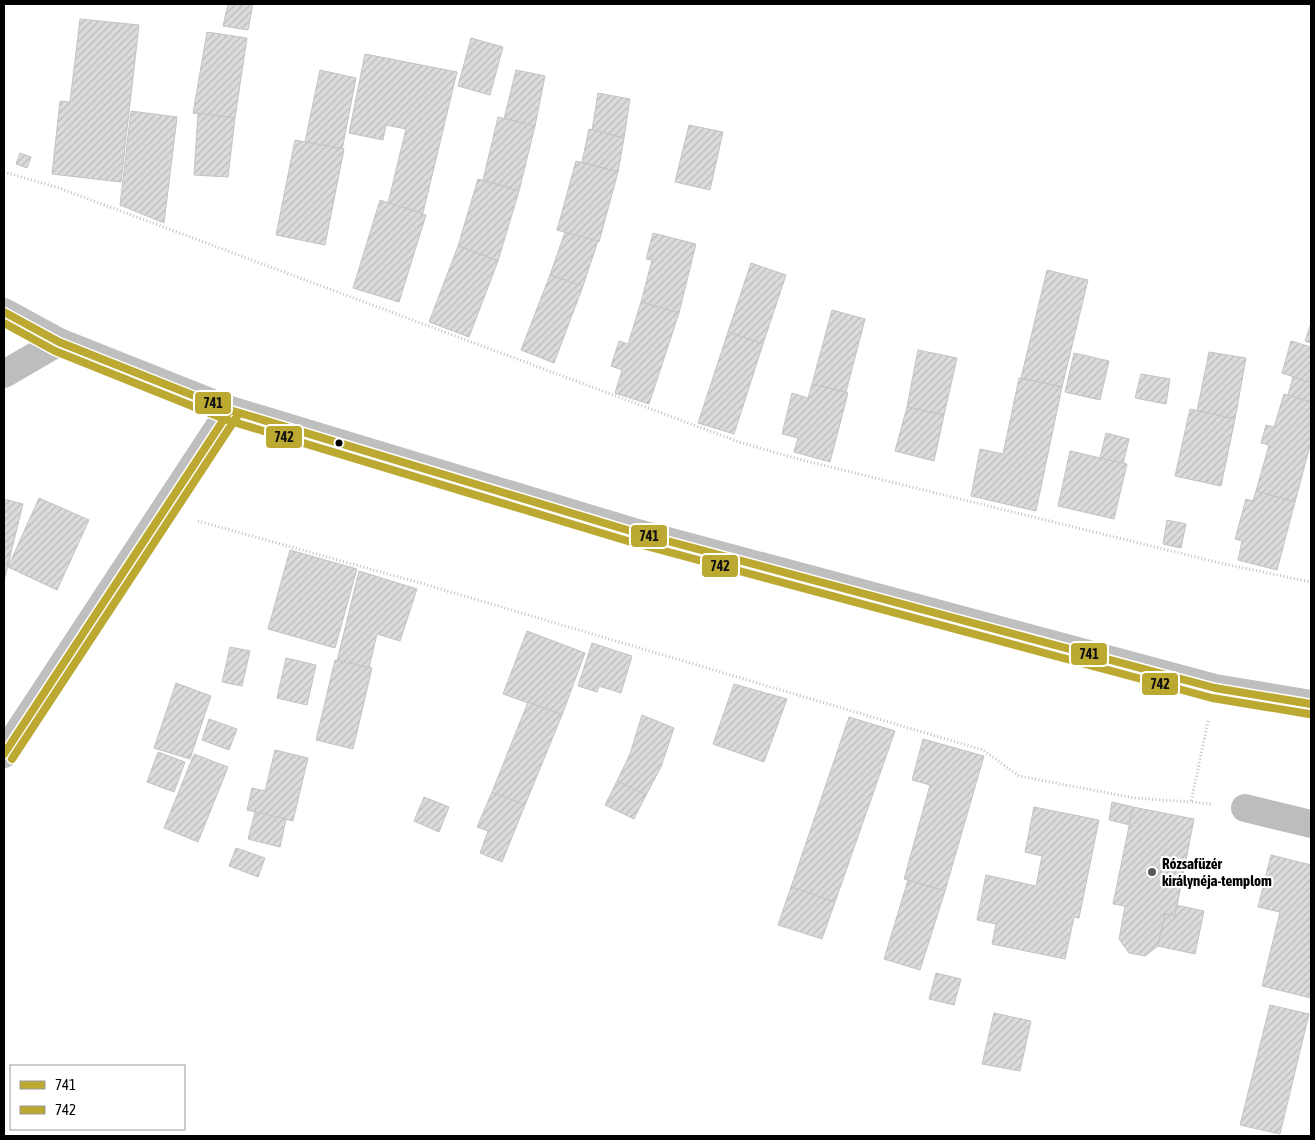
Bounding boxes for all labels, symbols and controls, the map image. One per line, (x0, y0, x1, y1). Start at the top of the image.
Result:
line badge: 741 (194, 391, 232, 415)
text: 741 (203, 395, 223, 411)
line badge: 742 (265, 425, 303, 449)
text: 742 (274, 429, 294, 445)
unlabelled marker (334, 438, 344, 448)
line badge: 741 (630, 524, 668, 548)
text: 741 (639, 528, 659, 544)
line badge: 742 (701, 554, 739, 578)
text: 742 (710, 558, 730, 574)
line badge: 741 (1070, 642, 1108, 666)
text: 741 (1079, 646, 1099, 662)
line badge: 742 (1141, 672, 1179, 696)
text: 742 (1150, 676, 1170, 692)
place label: Rózsafüzér királynéja-templom (1162, 855, 1272, 889)
marker: Rózsafüzér királynéja-templom (1146, 866, 1158, 878)
legend (10, 1065, 185, 1130)
text: 741 (55, 1076, 76, 1093)
text: 742 (55, 1101, 76, 1118)

